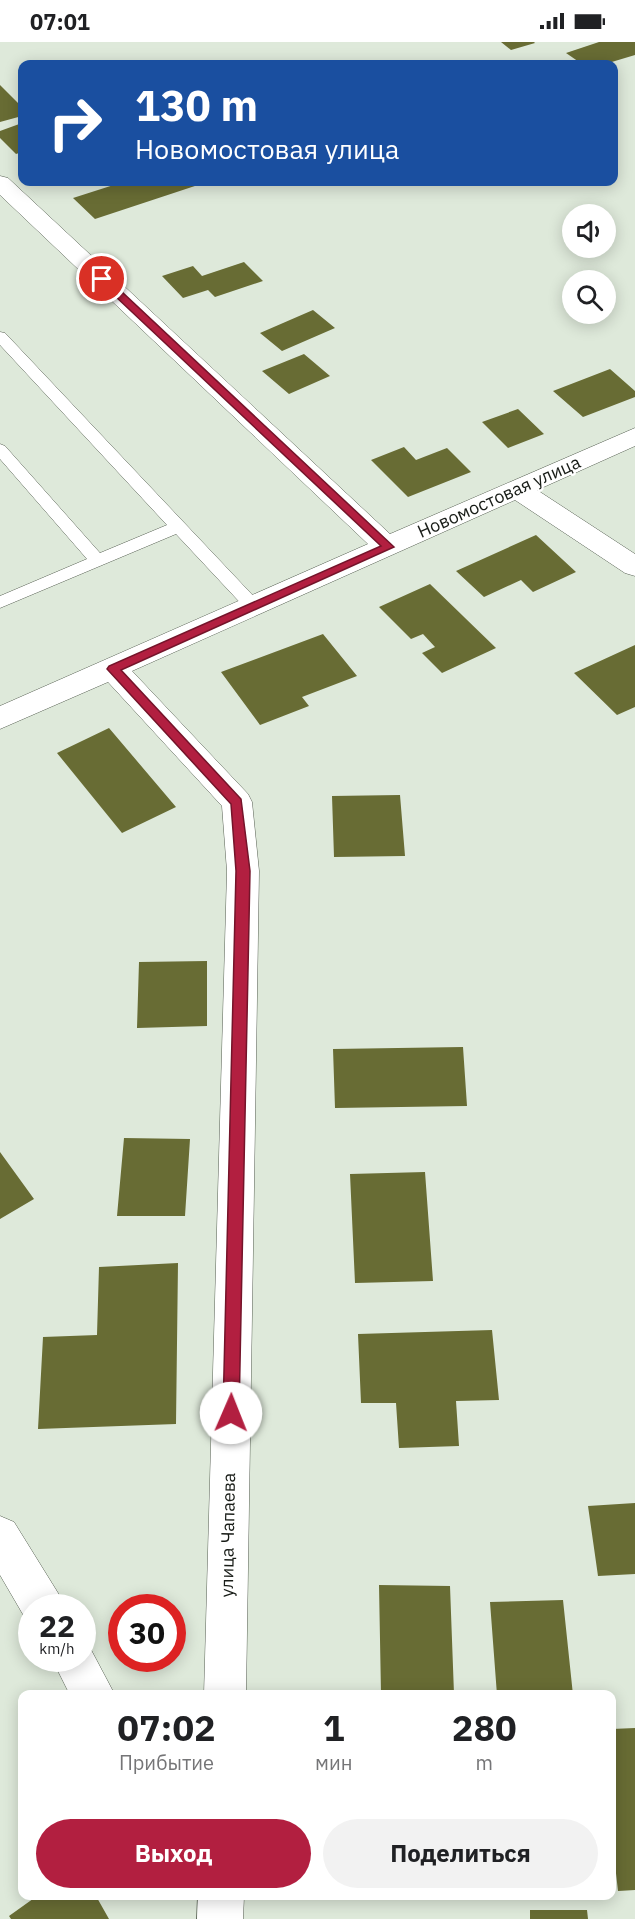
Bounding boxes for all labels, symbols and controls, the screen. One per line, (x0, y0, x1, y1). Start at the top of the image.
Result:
text: 07:01 (30, 7, 90, 36)
text: 130 m (135, 78, 258, 133)
icon: right (36, 84, 114, 162)
text: Новомостовая улица (135, 131, 399, 166)
map controls (562, 204, 616, 324)
button: sound (562, 204, 616, 258)
pin (76, 253, 127, 304)
icon: arrive (85, 262, 118, 295)
button: search (562, 270, 616, 324)
street label: Новомостовая улица (414, 450, 584, 543)
position arrow (199, 1381, 263, 1445)
street label: улица Чапаева (215, 1472, 240, 1598)
speed limit sign: 30 (108, 1594, 186, 1672)
text: 22 (39, 1606, 75, 1645)
text: km/h (39, 1639, 75, 1658)
text: 07:02 (117, 1704, 216, 1751)
text: 1 (323, 1704, 345, 1751)
text: 280 (452, 1704, 517, 1751)
text: Прибытие (119, 1749, 214, 1776)
text: мин (315, 1749, 352, 1776)
text: m (475, 1749, 493, 1776)
button: Выход (36, 1819, 311, 1888)
button: Поделиться (323, 1819, 598, 1888)

